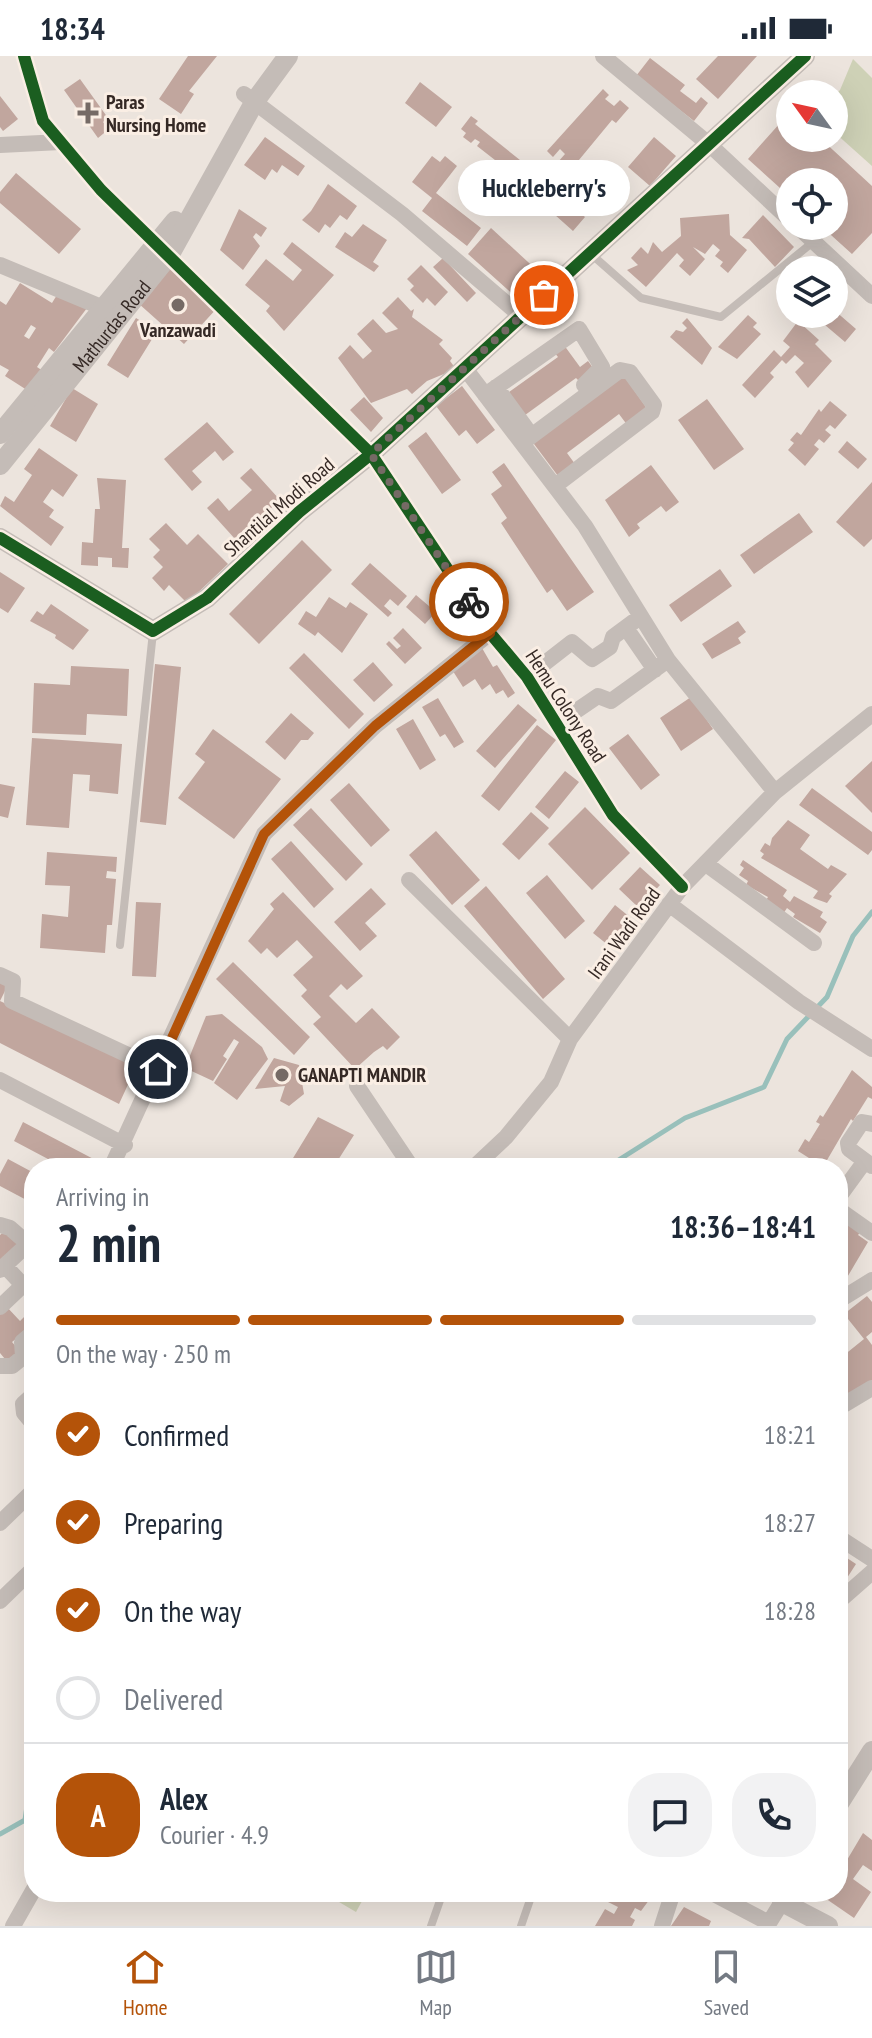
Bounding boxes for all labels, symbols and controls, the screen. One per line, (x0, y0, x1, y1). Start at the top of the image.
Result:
text: 18:34 (40, 9, 105, 48)
north arrow (776, 80, 848, 152)
map controls (776, 80, 848, 328)
place label: Paras Nursing Home (106, 89, 206, 138)
marker: Paras Nursing Home (77, 102, 99, 124)
callout: Huckleberry's (458, 159, 630, 215)
button: locate (776, 168, 848, 240)
text: Huckleberry's (482, 171, 606, 204)
button: layers (776, 256, 848, 328)
pin (510, 261, 578, 329)
icon: bag (522, 273, 566, 317)
street label: Mathurdas Road (67, 275, 157, 378)
marker: Vanzawadi (169, 296, 187, 314)
place label: Vanzawadi (139, 317, 216, 343)
street label: Shantilal Modi Road (218, 452, 340, 562)
courier (429, 562, 509, 642)
icon: bike (447, 580, 491, 624)
street label: Hemu Colony Road (520, 645, 612, 767)
street label: Irani Wadi Road (582, 882, 666, 984)
pin (124, 1035, 192, 1103)
icon: home (136, 1047, 180, 1091)
place label: GANAPTI MANDIR (298, 1062, 426, 1088)
marker: GANAPTI MANDIR (273, 1066, 291, 1084)
text: Arriving in (56, 1180, 149, 1213)
text: 18:36–18:41 (670, 1207, 816, 1246)
text: 2 min (56, 1209, 161, 1276)
text: On the way · 250 m (56, 1337, 231, 1370)
icon: check (56, 1412, 100, 1456)
text: Confirmed (124, 1415, 229, 1454)
text: 18:21 (764, 1418, 816, 1451)
icon: check (56, 1500, 100, 1544)
text: Preparing (124, 1503, 223, 1542)
text: 18:27 (764, 1506, 816, 1539)
icon: check (56, 1588, 100, 1632)
text: On the way (124, 1591, 241, 1630)
text: 18:28 (764, 1594, 816, 1627)
text: Delivered (124, 1679, 223, 1718)
button: chat (628, 1773, 712, 1857)
button: phone (732, 1773, 816, 1857)
text: Alex (160, 1779, 208, 1818)
text: A (90, 1796, 106, 1835)
text: Courier · 4.9 (160, 1818, 269, 1851)
tab: Home (123, 1945, 168, 2021)
tab: Map (414, 1945, 458, 2021)
tab: Saved (704, 1945, 749, 2021)

